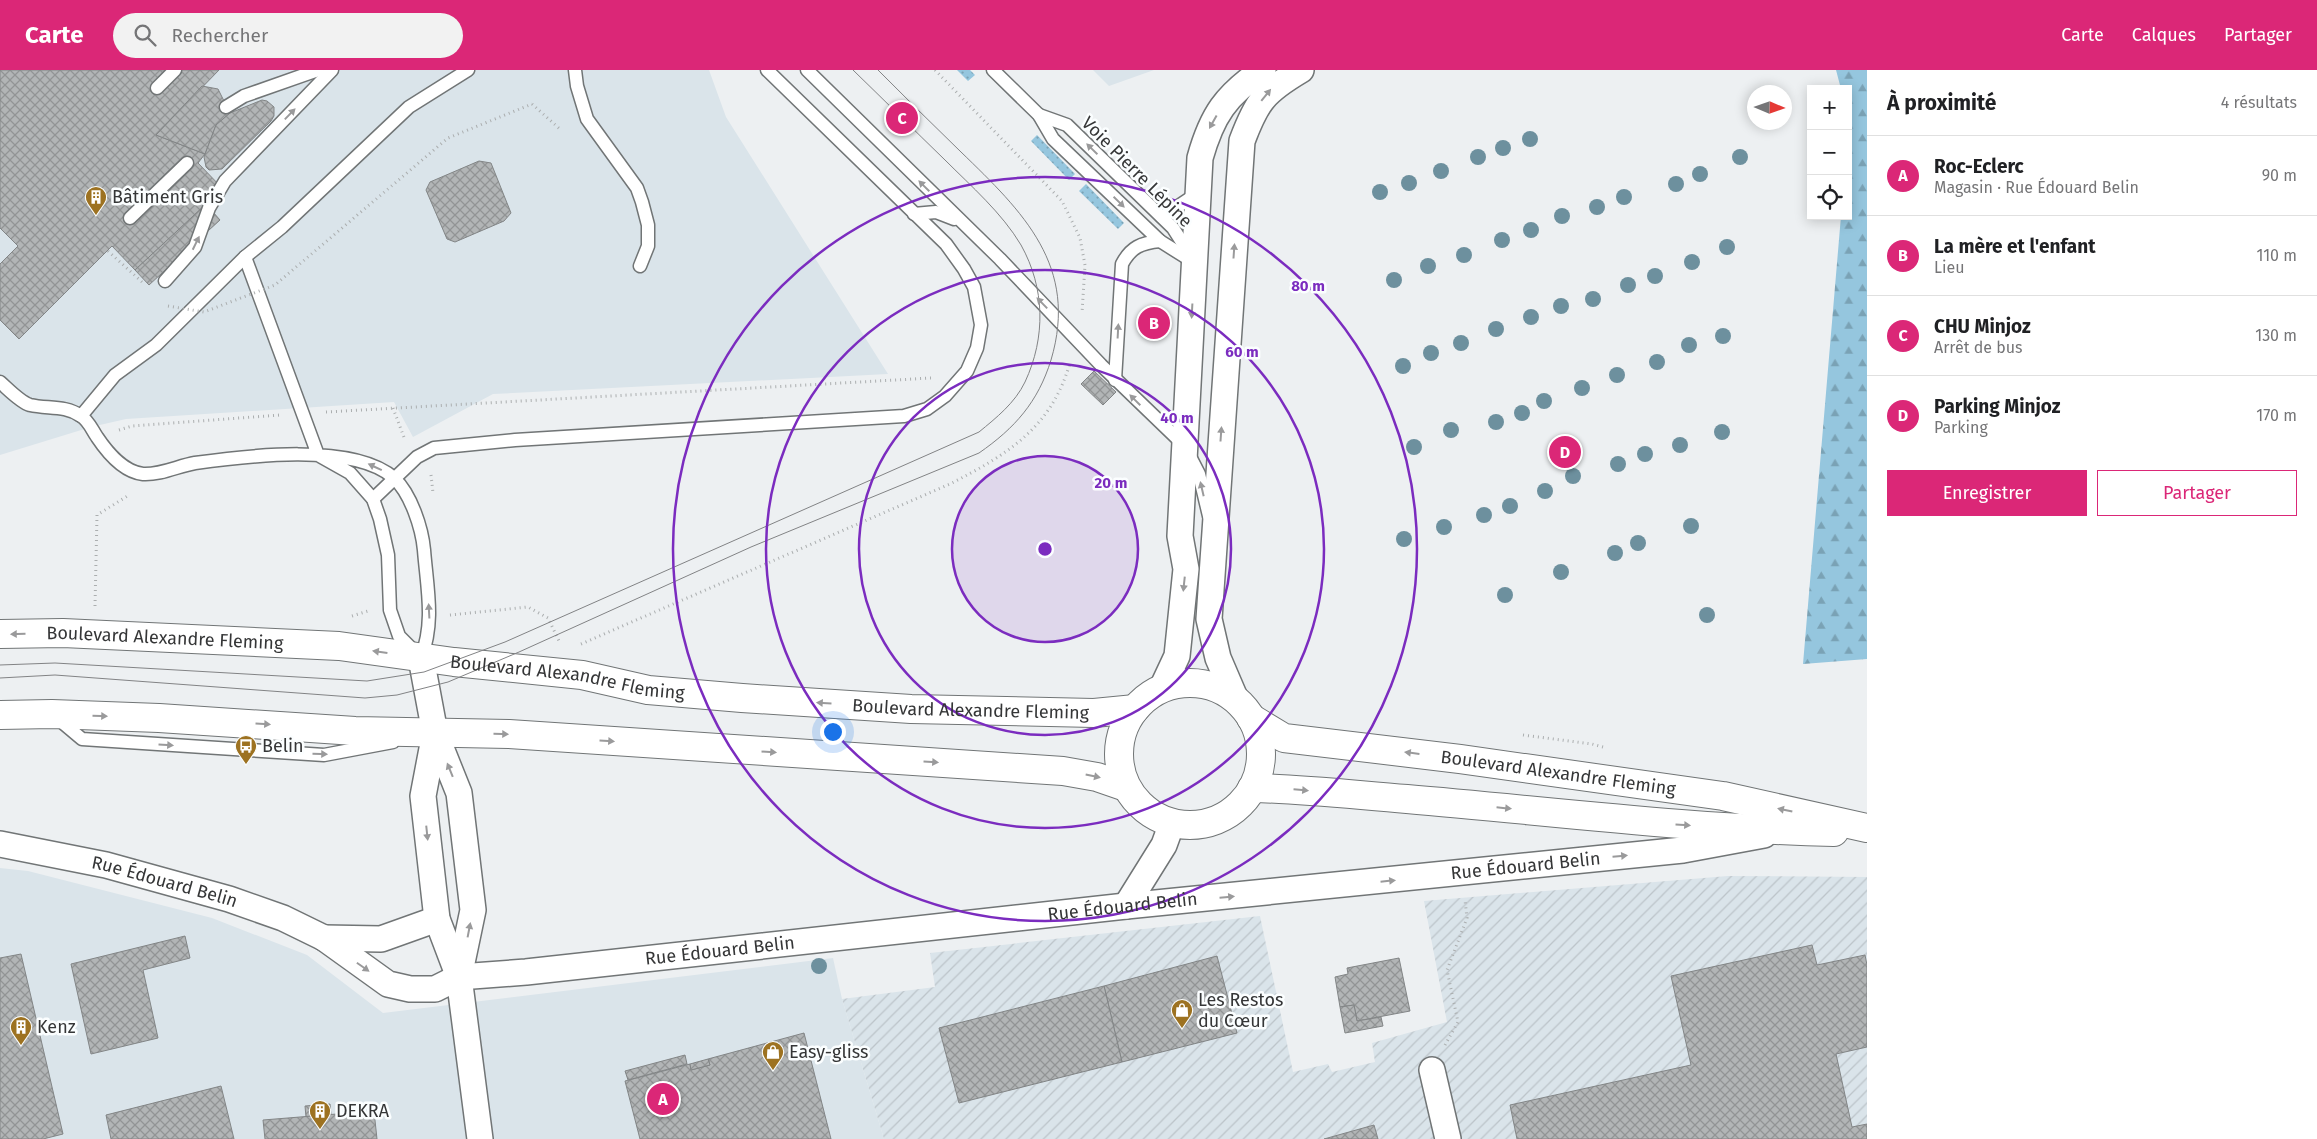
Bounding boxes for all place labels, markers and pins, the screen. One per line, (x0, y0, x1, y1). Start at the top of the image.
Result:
pin: C (886, 99, 918, 137)
building icon: Bâtiment Gris (84, 185, 108, 216)
place label: Bâtiment Gris (112, 186, 223, 208)
pin: B (1138, 304, 1170, 342)
pin: D (1549, 433, 1581, 471)
centre of rings (1036, 540, 1054, 558)
bus stop icon: Belin (234, 734, 258, 765)
place label: Belin (262, 735, 304, 757)
place label: Les Restos du Cœur (1198, 989, 1283, 1032)
shop icon: Les Restos du Cœur (1170, 998, 1194, 1029)
building icon: Kenz (9, 1015, 33, 1046)
place label: Kenz (37, 1016, 76, 1038)
shop icon: Easy-gliss (761, 1040, 785, 1071)
place label: Easy-gliss (789, 1041, 868, 1063)
pin: A (647, 1080, 679, 1118)
building icon: DEKRA (308, 1099, 332, 1130)
place label: DEKRA (336, 1100, 390, 1122)

